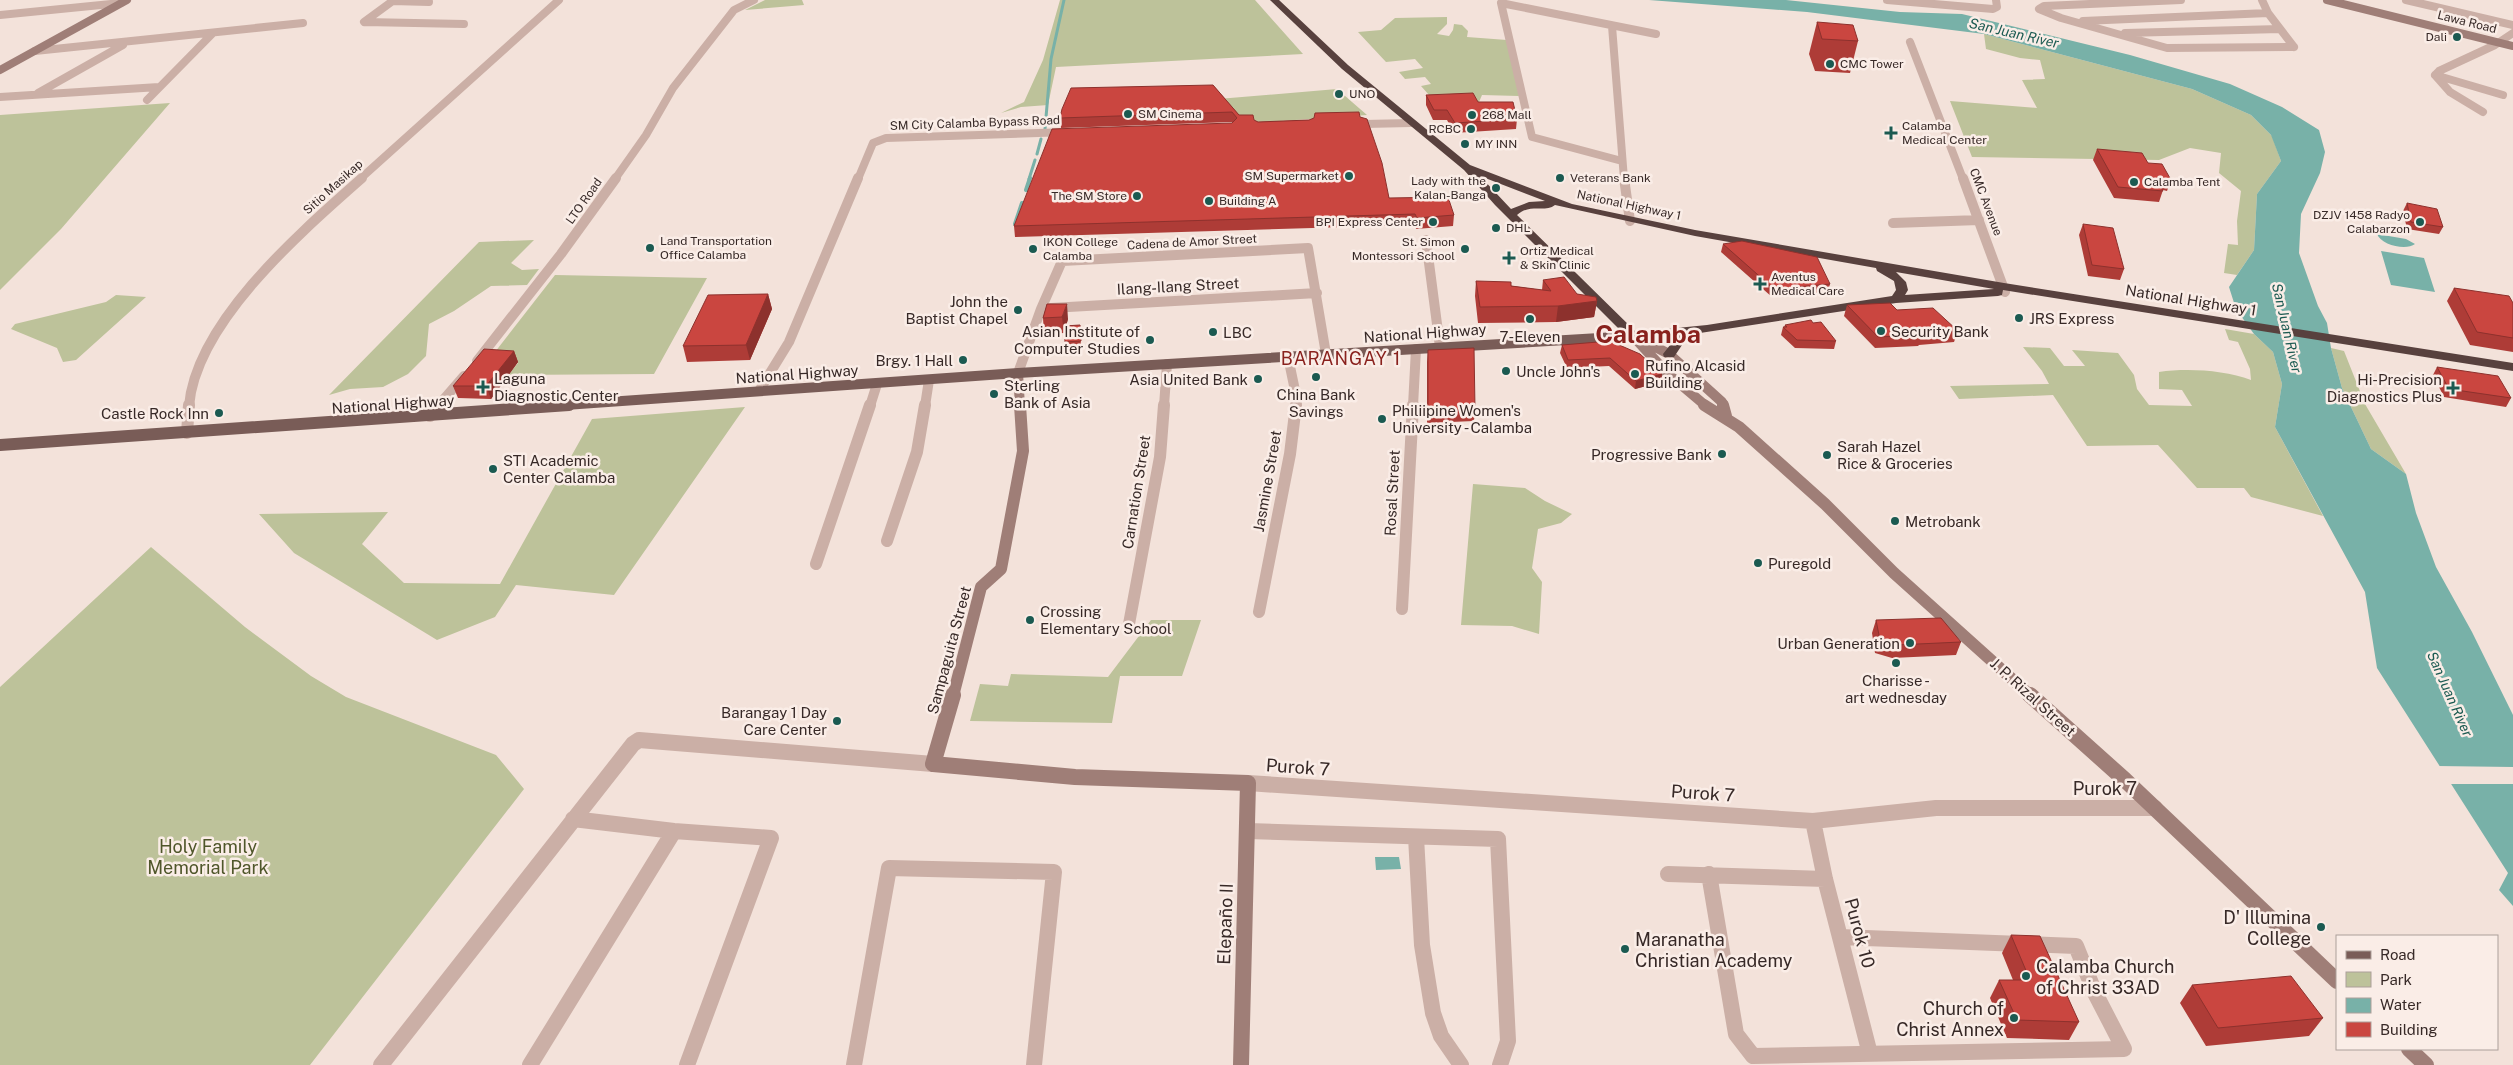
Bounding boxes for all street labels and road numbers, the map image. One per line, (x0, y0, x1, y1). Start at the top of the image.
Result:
street label: Lawa Road (2436, 8, 2498, 36)
street label: SM City Calamba Bypass Road (890, 113, 1060, 133)
street label: Sitio Masikap (300, 157, 366, 217)
street label: CMC Avenue (1967, 166, 2005, 238)
street label: LTO Road (563, 175, 605, 227)
street label: National Highway 1 (1576, 187, 1682, 223)
street label: Cadena de Amor Street (1127, 232, 1258, 252)
street label: Ilang-Ilang Street (1116, 274, 1240, 298)
street label: National Highway 1 (2124, 281, 2258, 319)
street label: National Highway (1363, 320, 1487, 346)
street label: National Highway (735, 361, 859, 387)
street label: National Highway (331, 391, 455, 417)
street label: Jasmine Street (1250, 429, 1284, 533)
street label: Carnation Street (1119, 434, 1153, 550)
street label: Rosal Street (1381, 449, 1403, 537)
street label: Sampaguita Street (924, 584, 974, 716)
street label: J. P. Rizal Street (1987, 654, 2079, 740)
street label: Purok 7 (1265, 754, 1331, 780)
street label: Purok 7 (2073, 778, 2137, 799)
street label: Purok 7 (1670, 780, 1736, 806)
street label: Elepaño II (1213, 883, 1237, 965)
street label: Purok 10 (1841, 896, 1879, 970)

